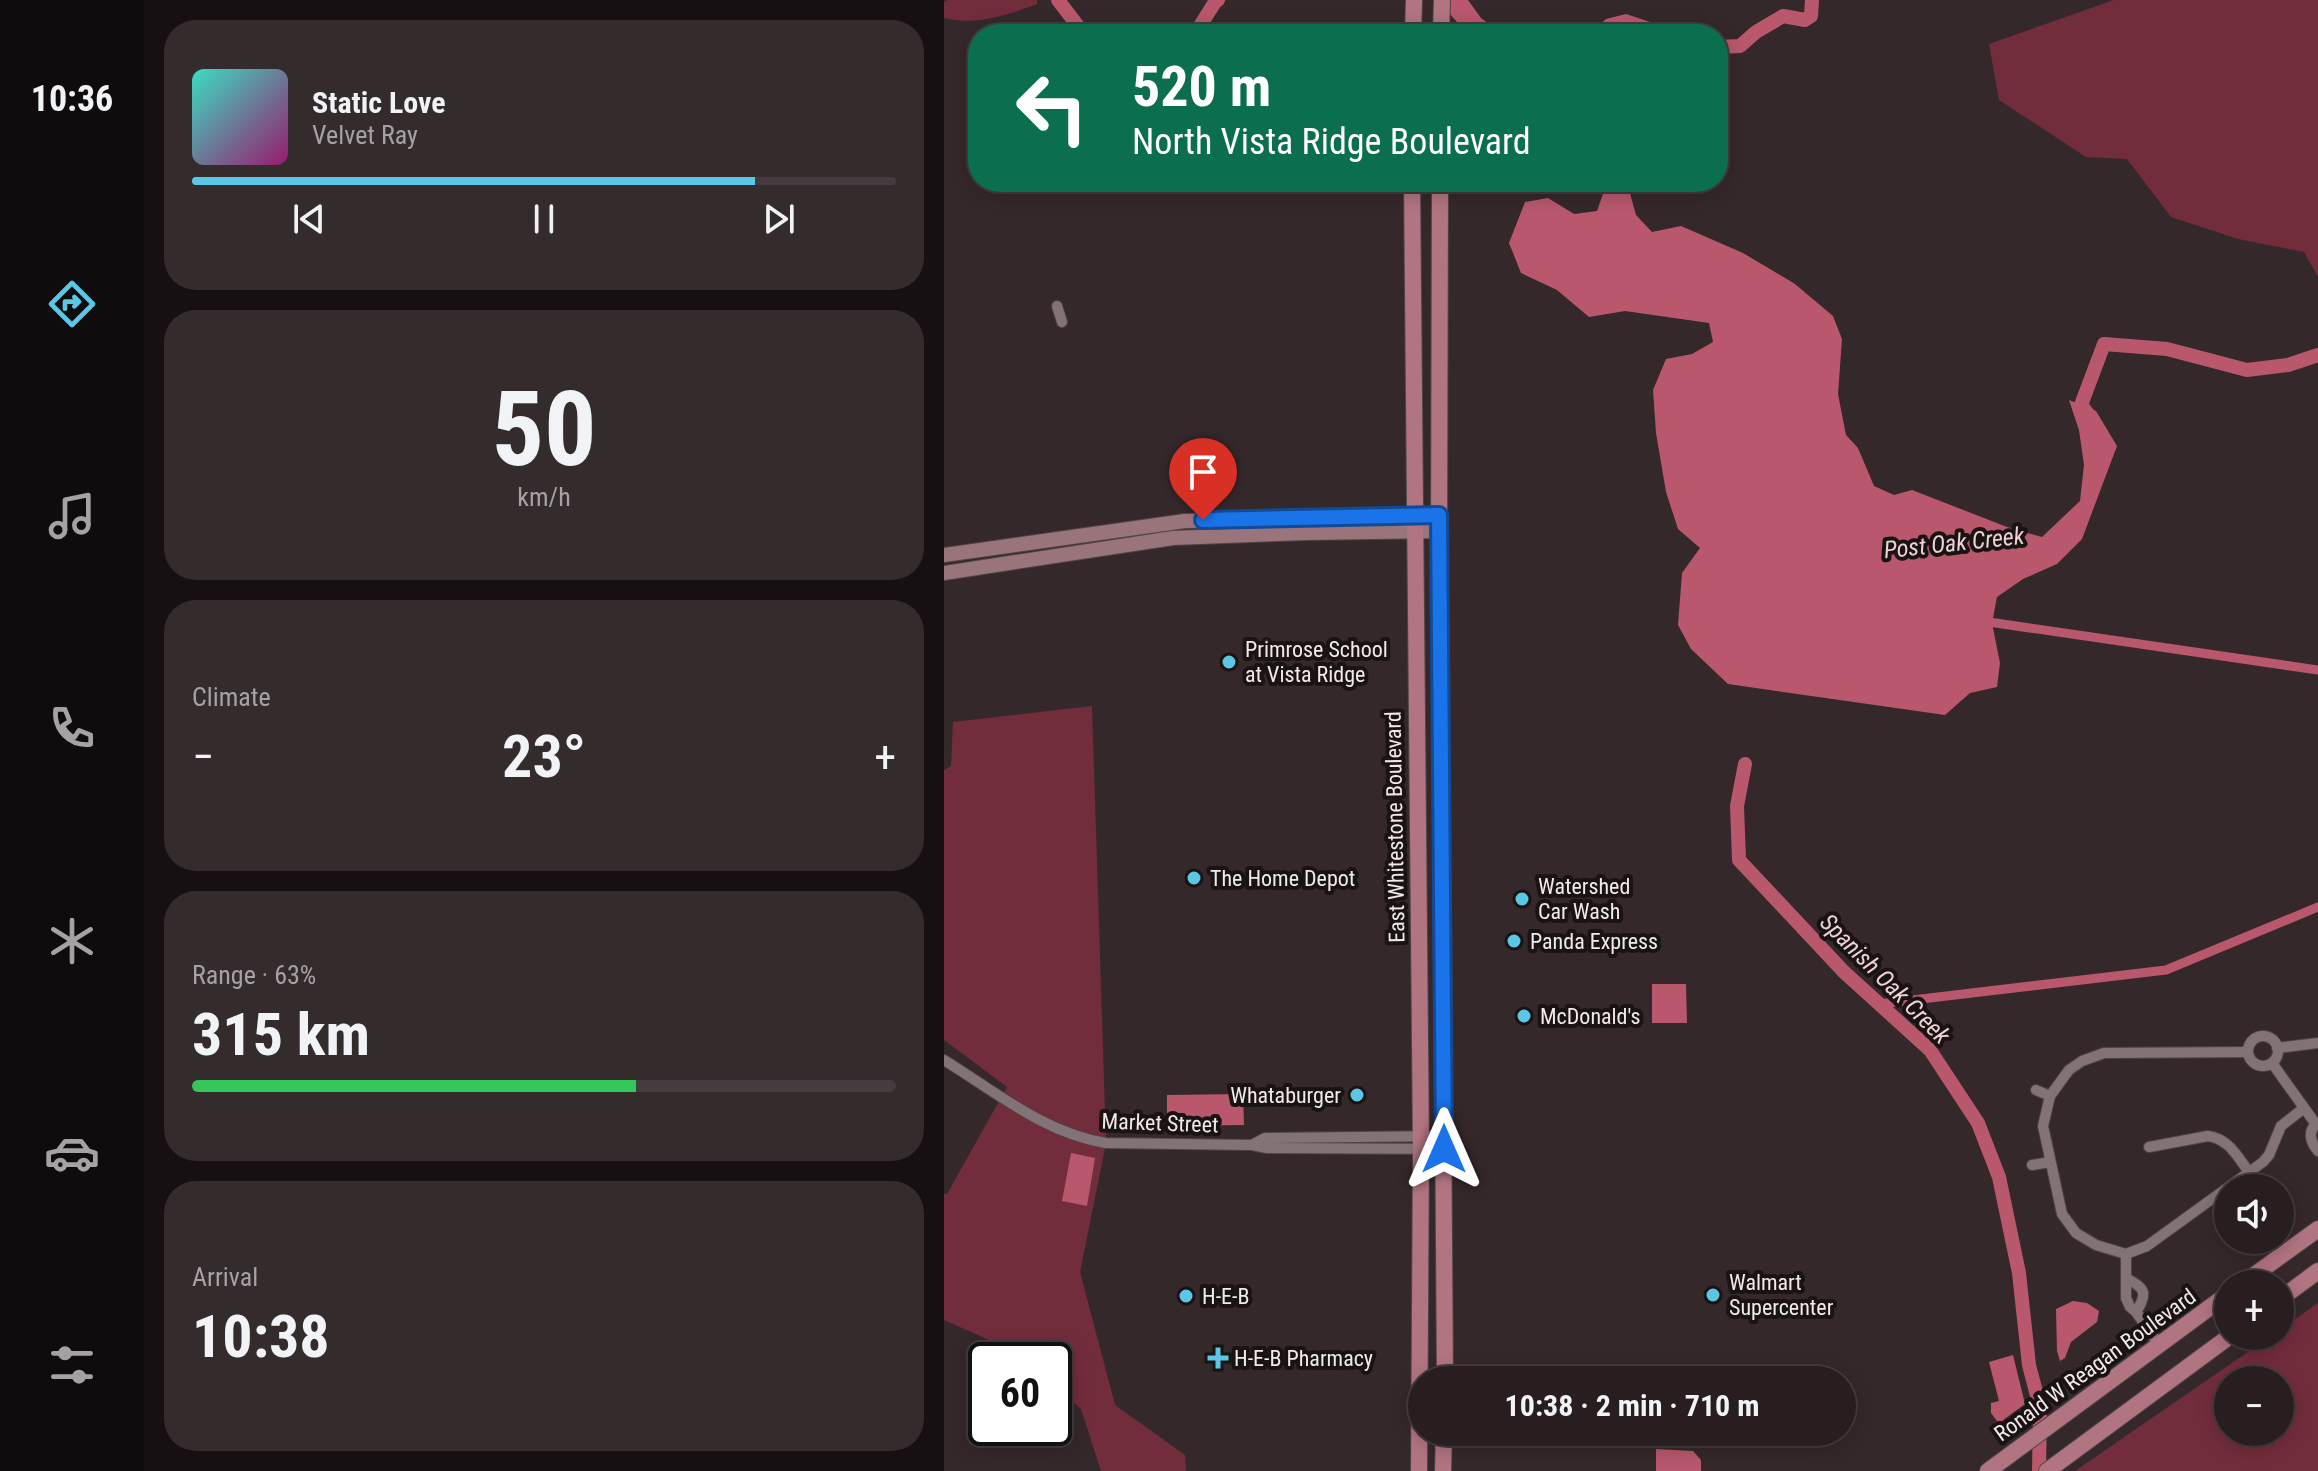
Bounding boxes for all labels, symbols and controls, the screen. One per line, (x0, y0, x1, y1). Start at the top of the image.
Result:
text: 520 m (1132, 54, 1271, 120)
icon: left (1000, 56, 1104, 160)
text: 10:36 (31, 78, 113, 120)
text: Static Love (312, 85, 446, 120)
text: Velvet Ray (312, 120, 418, 150)
text: North Vista Ridge Boulevard (1132, 121, 1531, 163)
icon: previous (287, 197, 331, 241)
icon: pause (522, 197, 566, 241)
icon: next (757, 197, 801, 241)
icon: directions (44, 276, 100, 332)
text: 50 (491, 369, 597, 490)
pin (1169, 438, 1237, 520)
icon: arrive (1181, 450, 1225, 494)
text: km/h (517, 482, 571, 512)
icon: music (44, 488, 100, 544)
water label: Post Oak Creek (1882, 522, 2026, 564)
place label: Primrose School at Vista Ridge (1245, 637, 1388, 687)
marker: Primrose School at Vista Ridge (1220, 653, 1238, 671)
text: Climate (192, 682, 271, 712)
icon: phone (44, 700, 100, 756)
street label: East Whitestone Boulevard (1380, 711, 1410, 943)
text: 23° (502, 721, 586, 792)
text: − (192, 731, 214, 783)
text: + (874, 731, 896, 783)
place label: The Home Depot (1210, 866, 1355, 891)
marker: The Home Depot (1185, 869, 1203, 887)
place label: Watershed Car Wash (1538, 874, 1630, 924)
marker: Watershed Car Wash (1513, 890, 1531, 908)
water label: Spanish Oak Creek (1814, 908, 1956, 1050)
icon: climate (44, 913, 100, 969)
place label: Panda Express (1530, 929, 1658, 954)
marker: Panda Express (1505, 932, 1523, 950)
text: Range · 63% (192, 960, 316, 990)
text: 315 km (192, 999, 370, 1070)
place label: McDonald's (1540, 1004, 1641, 1029)
marker: McDonald's (1515, 1007, 1533, 1025)
place label: Whataburger (1230, 1083, 1341, 1108)
marker: Whataburger (1348, 1086, 1366, 1104)
position arrow (1402, 1107, 1486, 1191)
street label: Market Street (1101, 1108, 1219, 1138)
icon: car (44, 1125, 100, 1181)
map controls (2214, 1174, 2294, 1446)
button: sound (2214, 1174, 2294, 1254)
text: Arrival (192, 1262, 258, 1292)
place label: Walmart Supercenter (1729, 1270, 1834, 1320)
button: + (2214, 1270, 2294, 1350)
place label: H-E-B (1202, 1284, 1250, 1309)
street label: Ronald W Reagan Boulevard (1990, 1284, 2200, 1446)
marker: Walmart Supercenter (1704, 1286, 1722, 1304)
marker: H-E-B (1177, 1287, 1195, 1305)
text: 10:38 (192, 1301, 330, 1372)
icon: filters (44, 1337, 100, 1393)
speed limit sign: 60 (968, 1342, 1072, 1446)
place label: H-E-B Pharmacy (1234, 1346, 1373, 1371)
marker: H-E-B Pharmacy (1209, 1349, 1227, 1367)
button: − (2214, 1366, 2294, 1446)
text: 10:38 · 2 min · 710 m (1505, 1388, 1759, 1423)

